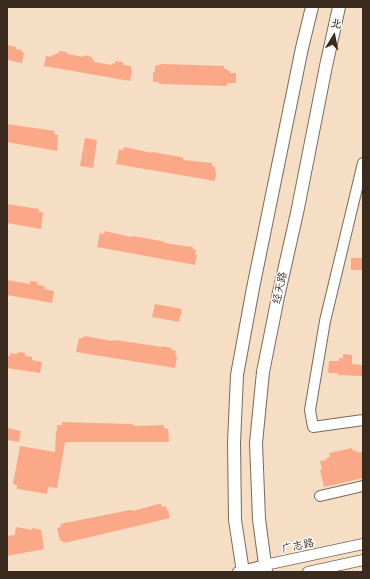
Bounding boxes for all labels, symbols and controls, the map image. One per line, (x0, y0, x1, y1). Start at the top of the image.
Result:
north arrow (314, 16, 354, 56)
text: 北 (330, 16, 343, 31)
street label: 经天路 (270, 270, 290, 306)
street label: 广志路 (280, 536, 316, 556)

